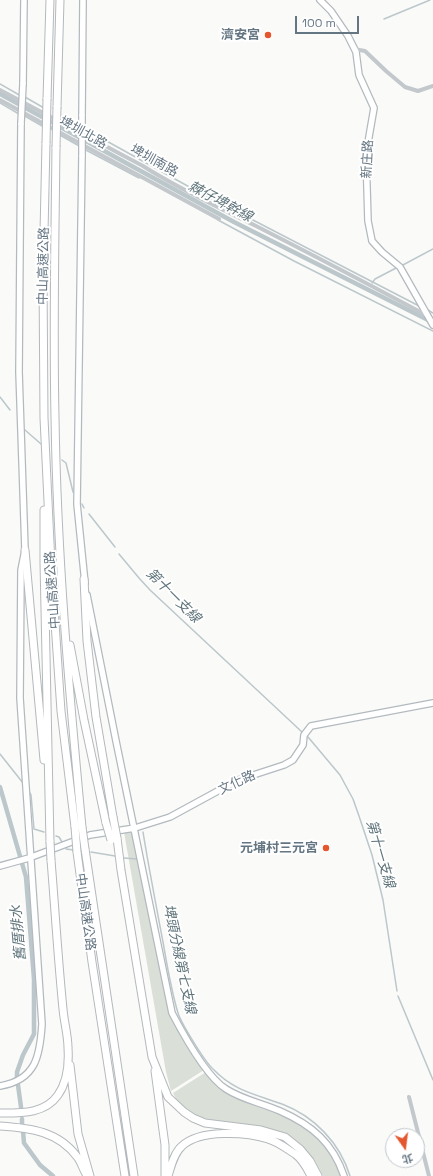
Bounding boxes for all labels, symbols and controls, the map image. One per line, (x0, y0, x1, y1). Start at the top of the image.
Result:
scale bar (297, 8, 361, 34)
text: 100 m (302, 15, 336, 31)
place label: 濟安宮 (221, 27, 260, 43)
marker: 濟安宮 (263, 30, 273, 40)
street label: 埤圳北路 (56, 114, 110, 152)
street label: 新庄路 (359, 139, 377, 179)
street label: 埤圳南路 (127, 142, 181, 180)
water label: 棘仔埤幹線 (185, 178, 255, 226)
street label: 中山高速公路 (36, 227, 52, 305)
street label: 中山高速公路 (42, 551, 64, 629)
water label: 第十一支線 (142, 565, 204, 627)
street label: 文化路 (216, 768, 258, 798)
water label: 第十一支線 (362, 818, 398, 890)
place label: 元埔村三元宮 (240, 840, 318, 856)
marker: 元埔村三元宮 (321, 843, 331, 853)
street label: 中山高速公路 (72, 872, 98, 952)
water label: 埤頭分線第七支線 (159, 902, 199, 1016)
water label: 舊厝排水 (8, 904, 30, 962)
north arrow (385, 1128, 425, 1168)
text: 北 (401, 1151, 415, 1167)

